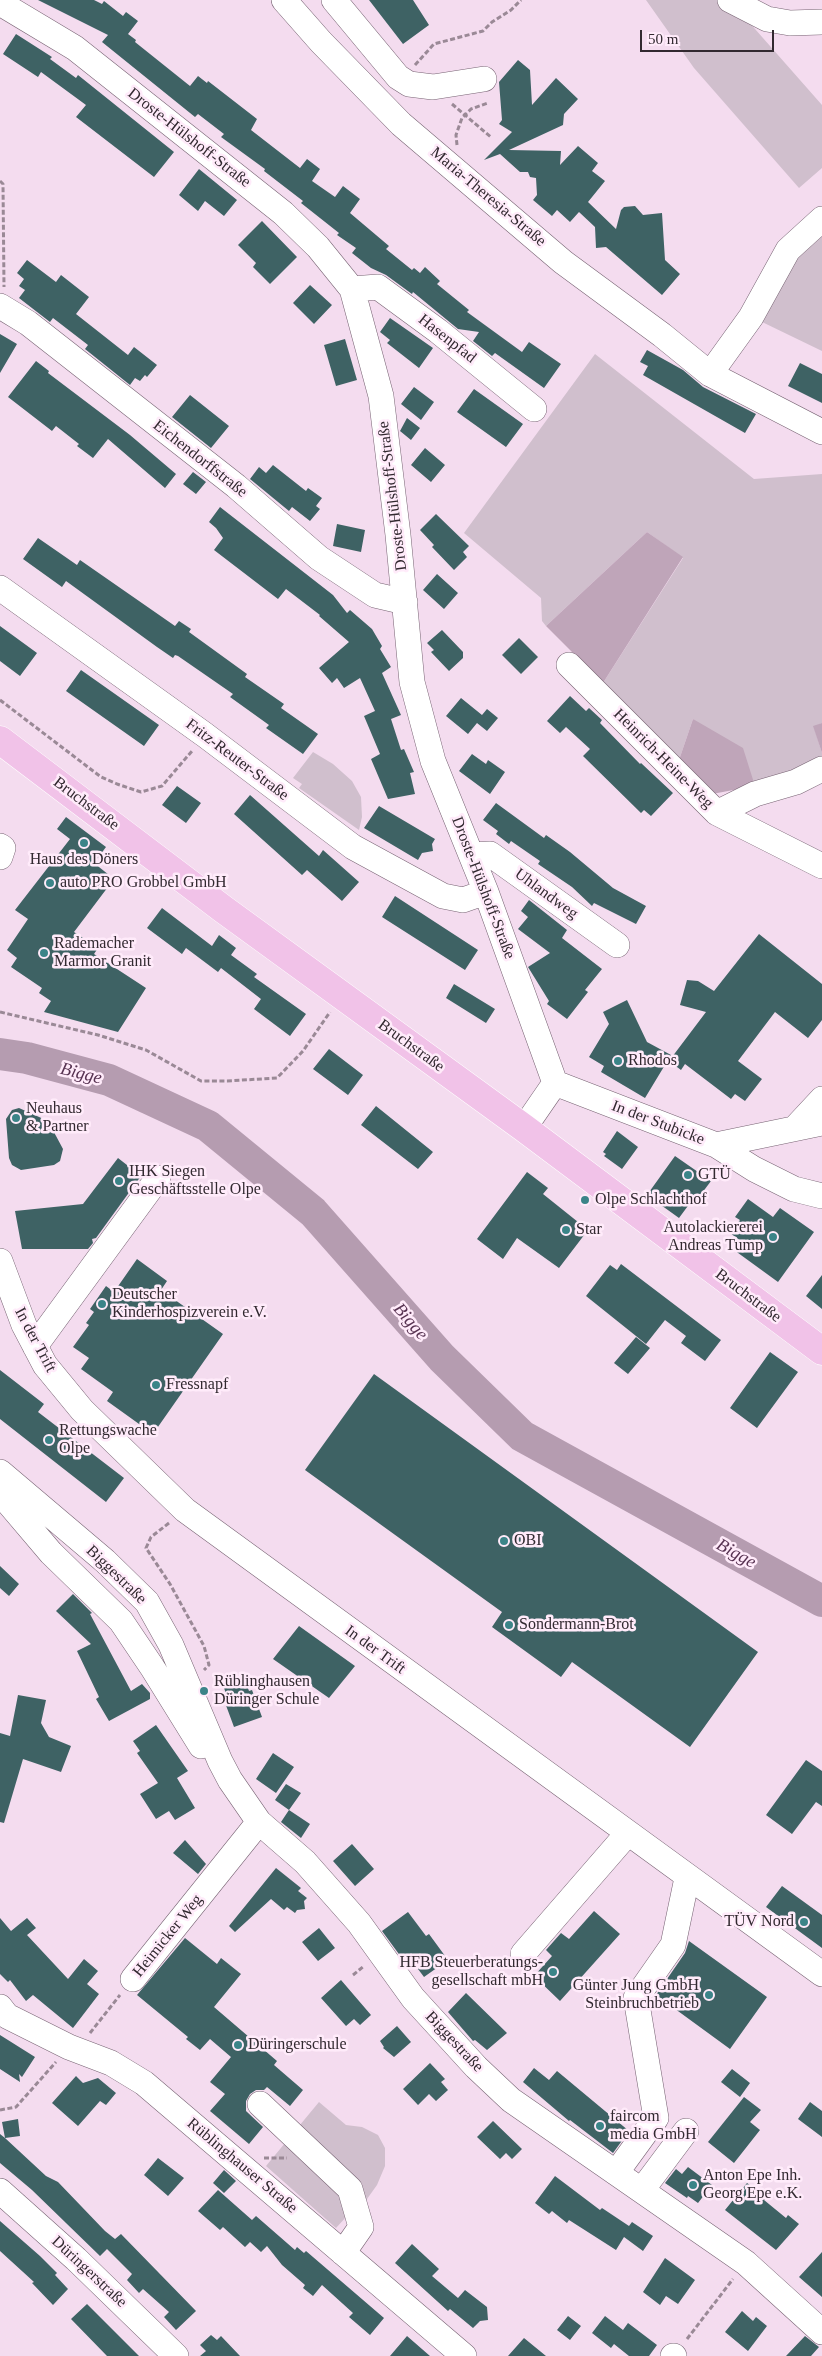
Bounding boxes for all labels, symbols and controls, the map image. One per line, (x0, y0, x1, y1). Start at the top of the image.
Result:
scale bar (642, 20, 776, 52)
text: 50 m (648, 31, 678, 47)
street label: Droste-Hülshoff-Straße (124, 84, 254, 192)
street label: Maria-Theresia-Straße (426, 143, 550, 251)
street label: Hasenpfad (414, 310, 480, 368)
street label: Eichendorffstraße (149, 416, 251, 502)
street label: Droste-Hülshoff-Straße (374, 420, 412, 572)
street label: Heinrich-Heine-Weg (609, 705, 717, 813)
street label: Fritz-Reuter-Straße (182, 715, 292, 805)
street label: Bruchstraße (49, 773, 123, 835)
street label: Droste-Hülshoff-Straße (447, 814, 519, 962)
marker: Haus des Döners (78, 837, 90, 849)
place label: Haus des Döners (30, 850, 138, 870)
street label: Uhlandweg (511, 865, 581, 923)
place label: auto PRO Grobbel GmbH (60, 873, 227, 893)
marker: auto PRO Grobbel GmbH (44, 877, 56, 889)
place label: Rademacher Marmor Granit (54, 934, 151, 972)
marker: Rademacher Marmor Granit (38, 947, 50, 959)
street label: Bruchstraße (374, 1016, 448, 1076)
place label: Rhodos (628, 1051, 677, 1071)
marker: Rhodos (612, 1055, 624, 1067)
water label: Bigge (58, 1058, 104, 1090)
street label: In der Stubicke (609, 1097, 707, 1149)
place label: Neuhaus & Partner (26, 1099, 89, 1137)
marker: Neuhaus & Partner (10, 1112, 22, 1124)
place label: IHK Siegen Geschäftsstelle Olpe (129, 1162, 261, 1200)
place label: GTÜ (698, 1165, 731, 1185)
marker: GTÜ (682, 1169, 694, 1181)
marker: IHK Siegen Geschäftsstelle Olpe (113, 1175, 125, 1187)
place label: Olpe Schlachthof (595, 1190, 707, 1210)
marker: Olpe Schlachthof (579, 1194, 591, 1206)
place label: Autolackiererei Andreas Tump (664, 1218, 763, 1256)
place label: Star (576, 1220, 602, 1240)
marker: Star (560, 1224, 572, 1236)
marker: Autolackiererei Andreas Tump (767, 1231, 779, 1243)
street label: Bruchstraße (711, 1265, 785, 1327)
place label: Deutscher Kinderhospizverein e.V. (112, 1285, 267, 1323)
marker: Deutscher Kinderhospizverein e.V. (96, 1298, 108, 1310)
water label: Bigge (388, 1299, 432, 1345)
street label: In der Trift (10, 1304, 60, 1376)
place label: Fressnapf (166, 1375, 228, 1395)
marker: Fressnapf (150, 1379, 162, 1391)
place label: Rettungswache Olpe (59, 1421, 157, 1459)
marker: Rettungswache Olpe (43, 1434, 55, 1446)
place label: OBI (514, 1531, 542, 1551)
water label: Bigge (712, 1534, 760, 1574)
marker: OBI (498, 1535, 510, 1547)
street label: Biggestraße (82, 1542, 150, 1608)
place label: Sondermann-Brot (519, 1615, 634, 1635)
marker: Sondermann-Brot (503, 1619, 515, 1631)
street label: In der Trift (341, 1622, 409, 1678)
place label: Rüblinghausen Düringer Schule (214, 1672, 319, 1710)
marker: Rüblinghausen Düringer Schule (198, 1685, 210, 1697)
street label: Heimicker Weg (129, 1891, 207, 1981)
place label: TÜV Nord (724, 1912, 794, 1932)
marker: TÜV Nord (798, 1916, 810, 1928)
place label: HFB Steuerberatungs- gesellschaft mbH (399, 1953, 543, 1991)
marker: HFB Steuerberatungs- gesellschaft mbH (547, 1966, 559, 1978)
place label: Günter Jung GmbH Steinbruchbetrieb (573, 1976, 699, 2014)
marker: Günter Jung GmbH Steinbruchbetrieb (703, 1989, 715, 2001)
street label: Biggestraße (421, 2008, 487, 2076)
place label: Düringerschule (248, 2035, 347, 2055)
marker: Düringerschule (232, 2039, 244, 2051)
place label: faircom media GmbH (610, 2107, 697, 2145)
street label: Rüblinghauser Straße (183, 2114, 301, 2218)
marker: faircom media GmbH (594, 2120, 606, 2132)
place label: Anton Epe Inh. Georg Epe e.K. (703, 2166, 802, 2204)
marker: Anton Epe Inh. Georg Epe e.K. (687, 2179, 699, 2191)
street label: Düringerstraße (47, 2232, 131, 2312)

